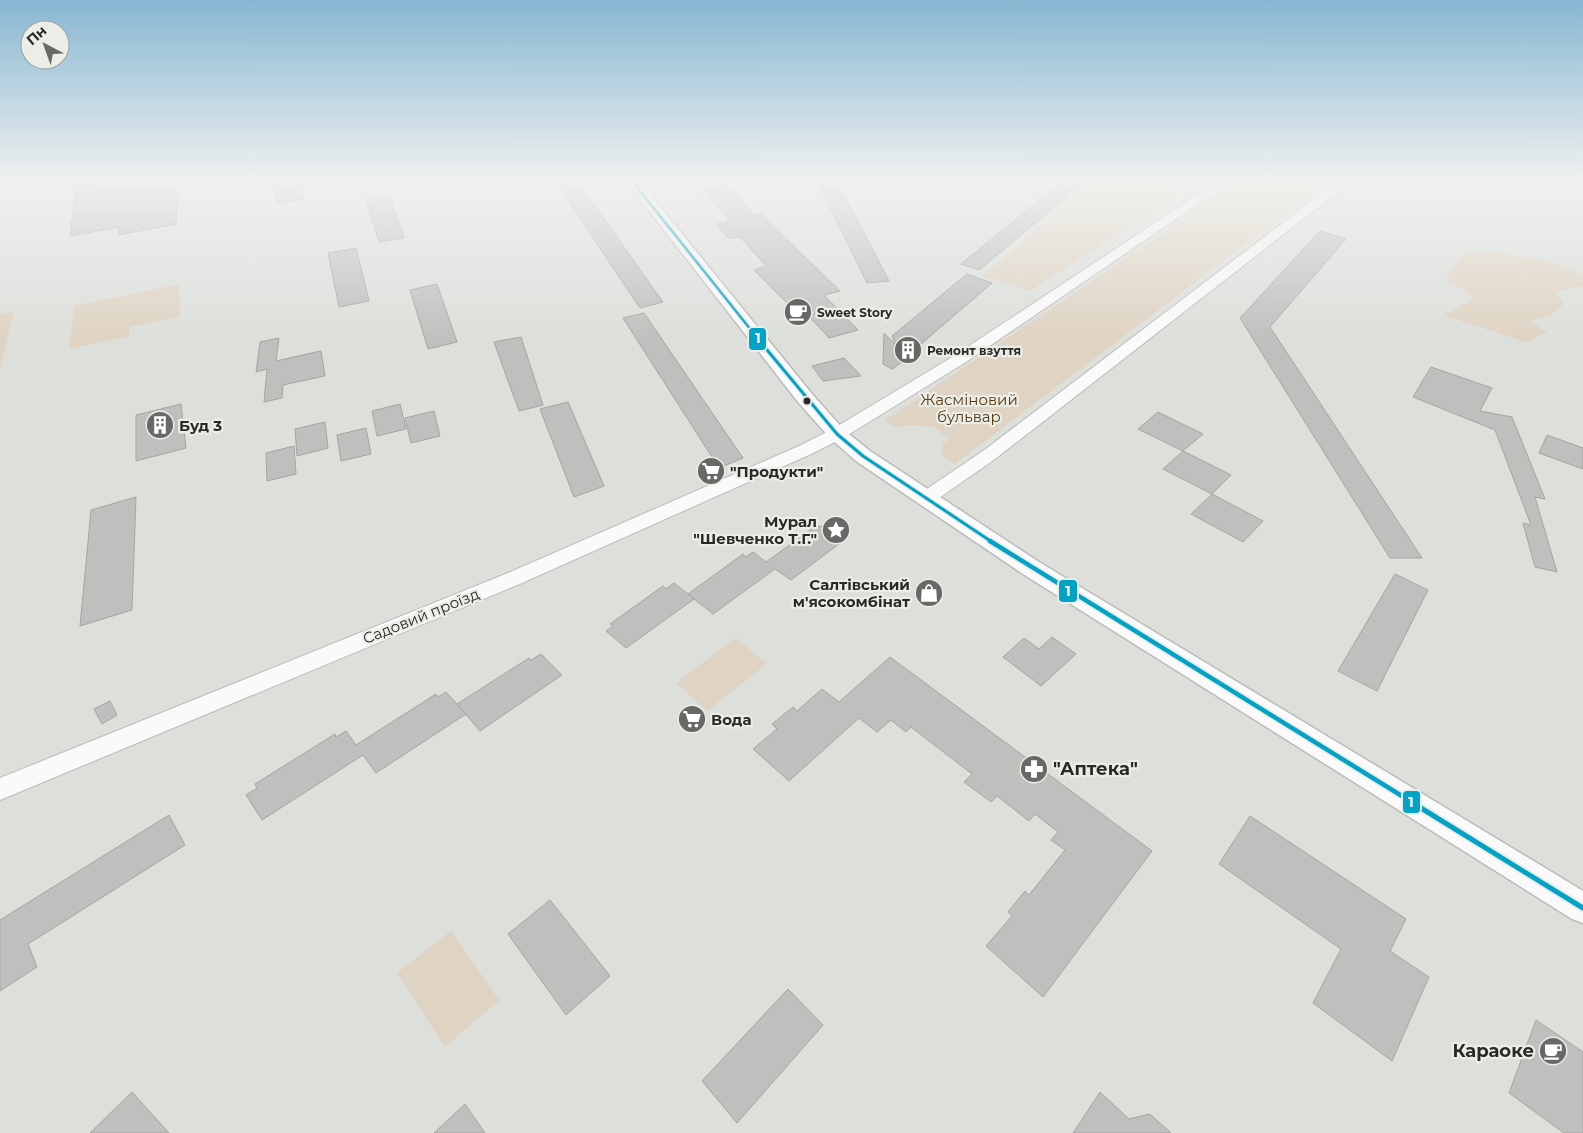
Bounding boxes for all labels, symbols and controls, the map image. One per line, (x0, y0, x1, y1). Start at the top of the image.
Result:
north arrow (20, 20, 70, 70)
text: Пн (23, 21, 50, 49)
cafe icon: Sweet Story (783, 297, 813, 327)
place label: Sweet Story (817, 305, 893, 320)
line badge: 1 (748, 327, 767, 351)
text: 1 (755, 329, 761, 347)
building icon: Ремонт взуття (893, 335, 923, 365)
place label: Ремонт взуття (927, 343, 1021, 358)
park label: Жасміновий бульвар (920, 390, 1018, 426)
unlabelled marker (802, 396, 812, 406)
building icon: Буд 3 (145, 410, 175, 440)
place label: Буд 3 (179, 416, 222, 435)
supermarket icon: "Продукти" (696, 456, 726, 486)
place label: "Продукти" (730, 462, 823, 481)
place label: Мурал "Шевченко Т.Г." (693, 512, 817, 548)
place icon: Мурал "Шевченко Т.Г." (821, 515, 851, 545)
place label: Салтівський м'ясокомбінат (793, 575, 910, 611)
shop icon: Салтівський м'ясокомбінат (914, 578, 944, 608)
line badge: 1 (1058, 579, 1078, 603)
text: 1 (1065, 582, 1071, 600)
street label: Садовий проїзд (360, 584, 482, 648)
supermarket icon: Вода (677, 704, 707, 734)
place label: Вода (711, 710, 751, 729)
pharmacy icon: "Аптека" (1019, 754, 1049, 784)
place label: "Аптека" (1053, 758, 1138, 780)
line badge: 1 (1402, 790, 1421, 814)
text: 1 (1408, 793, 1414, 811)
cafe icon: Караоке (1538, 1036, 1568, 1066)
place label: Караоке (1452, 1040, 1534, 1062)

